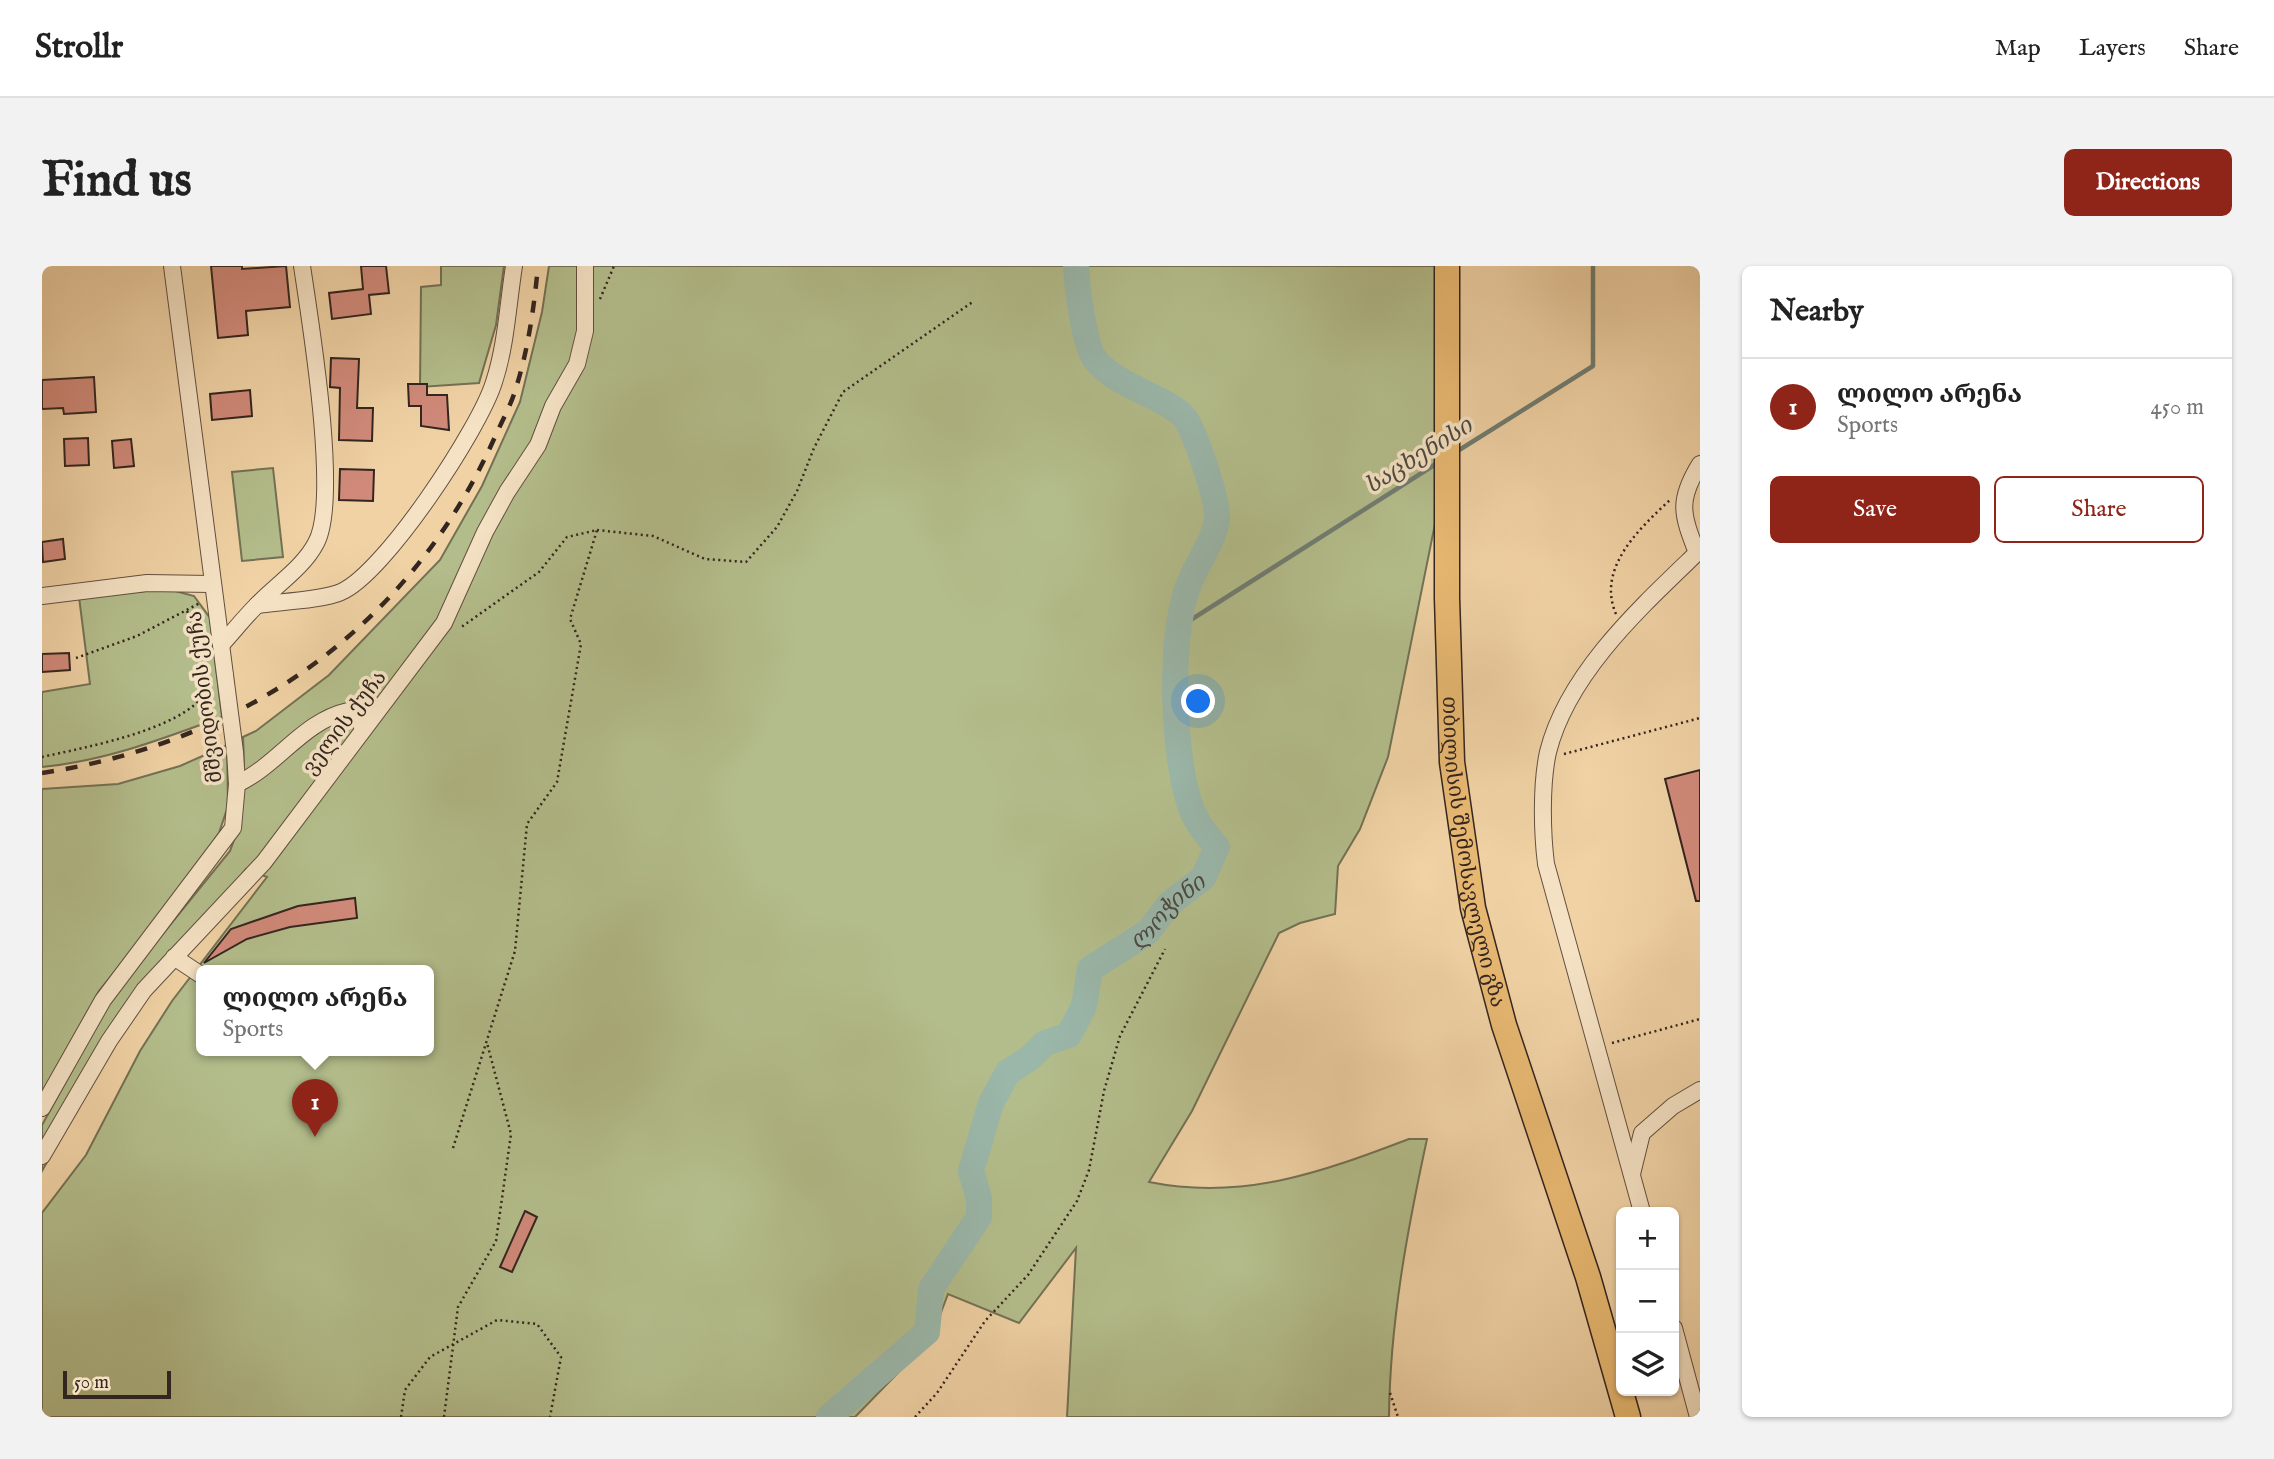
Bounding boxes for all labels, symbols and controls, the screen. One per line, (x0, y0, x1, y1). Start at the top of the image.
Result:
text: Strollr (35, 27, 123, 69)
text: Map (1995, 33, 2041, 64)
text: Layers (2079, 33, 2146, 64)
text: Share (2184, 33, 2239, 64)
button: Directions (2064, 149, 2232, 216)
text: Find us (42, 151, 192, 213)
text: Nearby (1770, 293, 1863, 331)
text: ლილო არენა (1837, 378, 2022, 411)
text: 1 (1789, 393, 1797, 422)
text: 450 m (2150, 393, 2204, 422)
water label: საცხენისი (1360, 411, 1480, 501)
text: Sports (1837, 411, 1898, 440)
button: Save (1770, 476, 1980, 543)
button: Share (1994, 476, 2204, 543)
street label: მშვიდობის ქუჩა (182, 609, 229, 784)
street label: ველის ქუჩა (297, 665, 393, 780)
your location (1181, 684, 1215, 718)
street label: თბილისის შემოსავლელი გზა (1435, 696, 1511, 1010)
water label: ლოჭინი (1125, 867, 1213, 956)
popup (196, 965, 434, 1056)
text: ლილო არენა (222, 982, 408, 1015)
text: Sports (222, 1015, 283, 1044)
pin: 1 (292, 1079, 338, 1137)
map controls (1616, 1207, 1679, 1396)
button: + (1616, 1207, 1679, 1270)
button: − (1616, 1270, 1679, 1333)
button: layers (1616, 1333, 1679, 1396)
scale bar (63, 1368, 172, 1400)
text: 50 m (74, 1371, 109, 1395)

